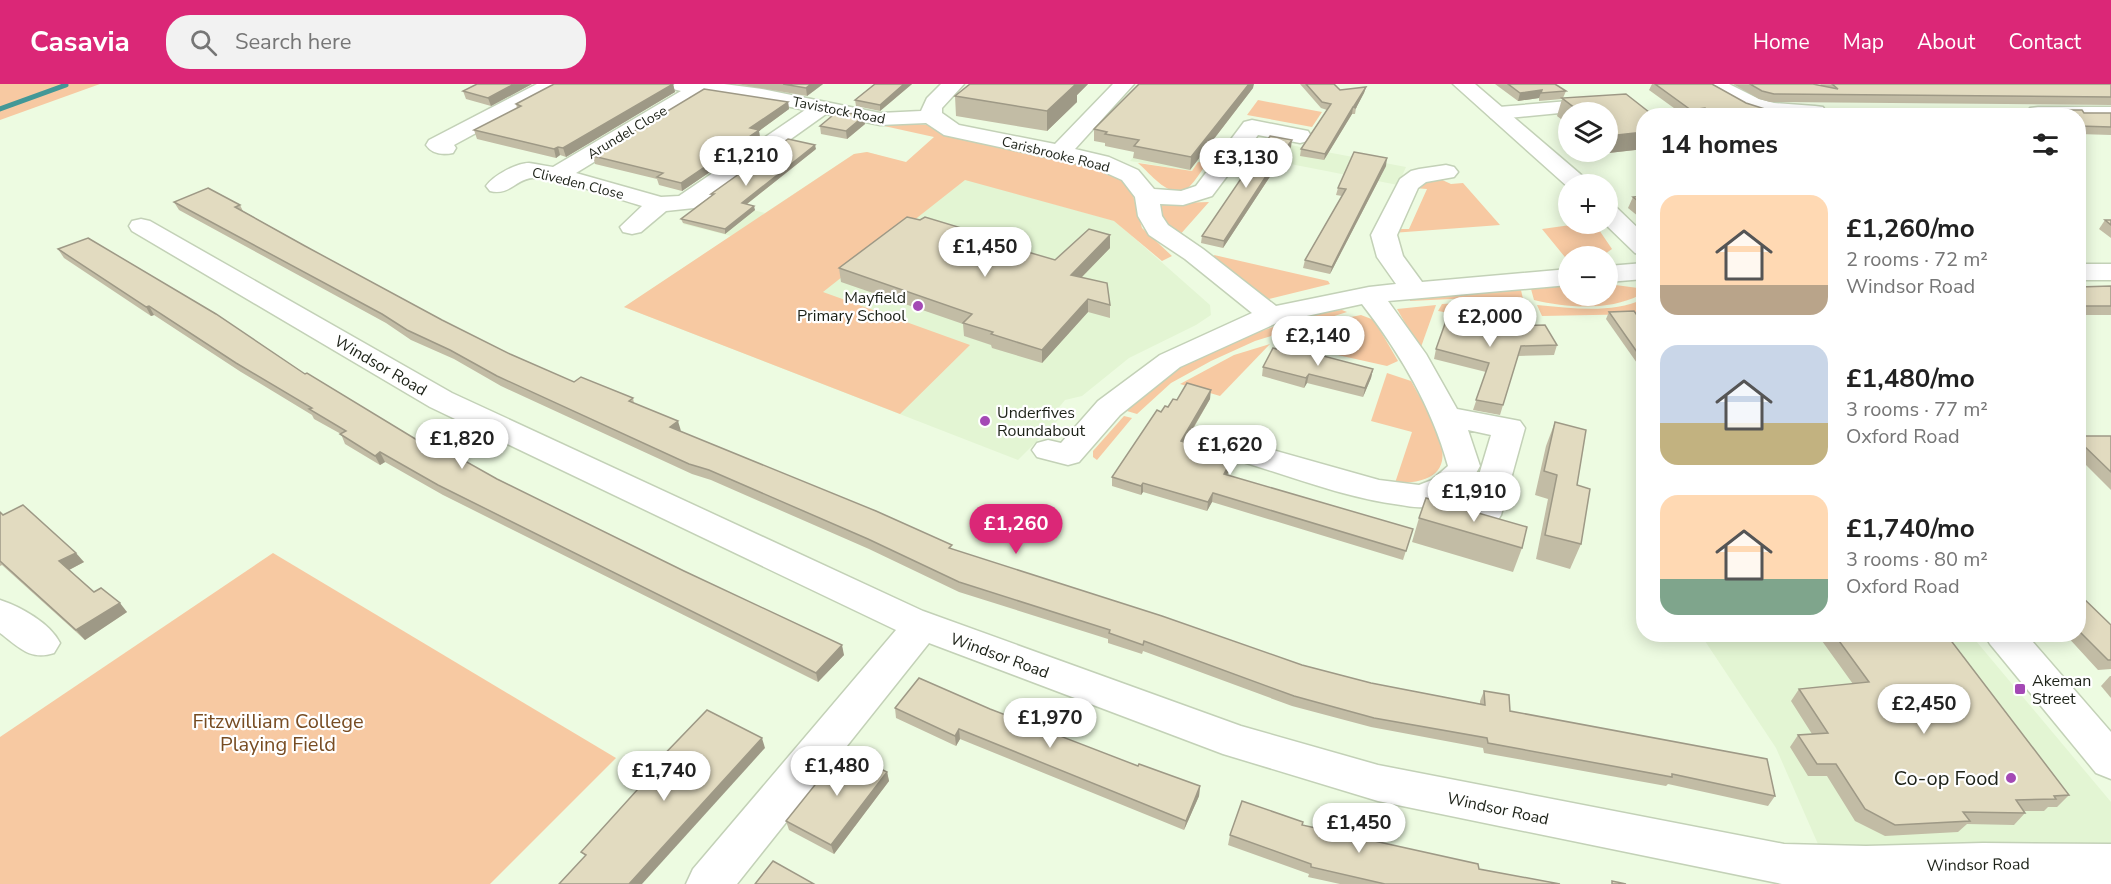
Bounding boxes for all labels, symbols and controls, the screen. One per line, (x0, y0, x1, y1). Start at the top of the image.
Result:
search box (166, 15, 586, 69)
text: Casavia (30, 23, 130, 61)
icon: search (187, 26, 220, 59)
text: Search here (235, 27, 352, 57)
text: Home (1753, 28, 1810, 56)
text: Map (1843, 28, 1884, 56)
text: About (1917, 28, 1975, 56)
text: Contact (2008, 28, 2081, 56)
street label: Tavistock Road (791, 92, 887, 129)
street label: Arundel Close (584, 101, 671, 164)
map controls (1558, 102, 1618, 306)
button: layers (1558, 102, 1618, 162)
text: 14 homes (1660, 127, 1778, 162)
icon: filters (2029, 128, 2062, 161)
street label: Carisbrooke Road (1000, 132, 1112, 177)
pin: £1,210 (697, 136, 795, 187)
pin: £3,130 (1197, 138, 1295, 189)
text: £1,210 (714, 142, 778, 169)
text: £3,130 (1214, 144, 1278, 171)
street label: Cliveden Close (530, 163, 626, 204)
button: + (1558, 174, 1618, 234)
text: £1,260/mo (1846, 211, 1975, 246)
icon: home (1708, 219, 1780, 291)
pin: £1,450 (936, 227, 1034, 278)
text: £1,450 (953, 233, 1017, 260)
button: − (1558, 246, 1618, 306)
text: 2 rooms · 72 m² (1846, 246, 1988, 273)
text: Windsor Road (1846, 273, 1975, 300)
place label: Mayfield Primary School (797, 287, 906, 327)
pin: £2,000 (1441, 297, 1539, 348)
marker: Mayfield Primary School (911, 299, 925, 313)
text: £2,000 (1458, 303, 1522, 330)
pin: £2,140 (1269, 316, 1367, 367)
text: £2,140 (1286, 322, 1350, 349)
street label: Windsor Road (330, 330, 431, 401)
text: £1,480/mo (1846, 361, 1975, 396)
icon: home (1708, 369, 1780, 441)
text: 3 rooms · 77 m² (1846, 396, 1988, 423)
place label: Underfives Roundabout (997, 402, 1085, 442)
marker: Underfives Roundabout (978, 414, 992, 428)
pin: £1,820 (413, 419, 511, 470)
text: Oxford Road (1846, 423, 1960, 450)
text: £1,820 (430, 425, 494, 452)
pin: £1,620 (1181, 425, 1279, 476)
text: £1,620 (1198, 431, 1262, 458)
pin: £1,910 (1425, 472, 1523, 523)
text: £1,910 (1442, 478, 1506, 505)
pin: £1,260 (967, 504, 1065, 555)
text: £1,260 (984, 510, 1048, 537)
text: £1,740/mo (1846, 511, 1975, 546)
icon: home (1708, 519, 1780, 591)
text: 3 rooms · 80 m² (1846, 546, 1988, 573)
text: Oxford Road (1846, 573, 1960, 600)
street label: Windsor Road (947, 628, 1052, 684)
place label: Akeman Street (2032, 670, 2091, 710)
marker: Akeman Street (2013, 682, 2027, 696)
pin: £2,450 (1875, 684, 1973, 735)
text: £2,450 (1892, 690, 1956, 717)
pin: £1,970 (1001, 698, 1099, 749)
text: £1,970 (1018, 704, 1082, 731)
park label: Fitzwilliam College Playing Field (192, 708, 364, 758)
pin: £1,480 (788, 746, 886, 797)
pin: £1,740 (615, 751, 713, 802)
text: £1,480 (805, 752, 869, 779)
text: £1,740 (632, 757, 696, 784)
place label: Co-op Food (1894, 765, 1999, 792)
marker: Co-op Food (2004, 771, 2018, 785)
street label: Windsor Road (1445, 787, 1551, 830)
pin: £1,450 (1310, 803, 1408, 854)
text: £1,450 (1327, 809, 1391, 836)
street label: Windsor Road (1926, 853, 2030, 877)

